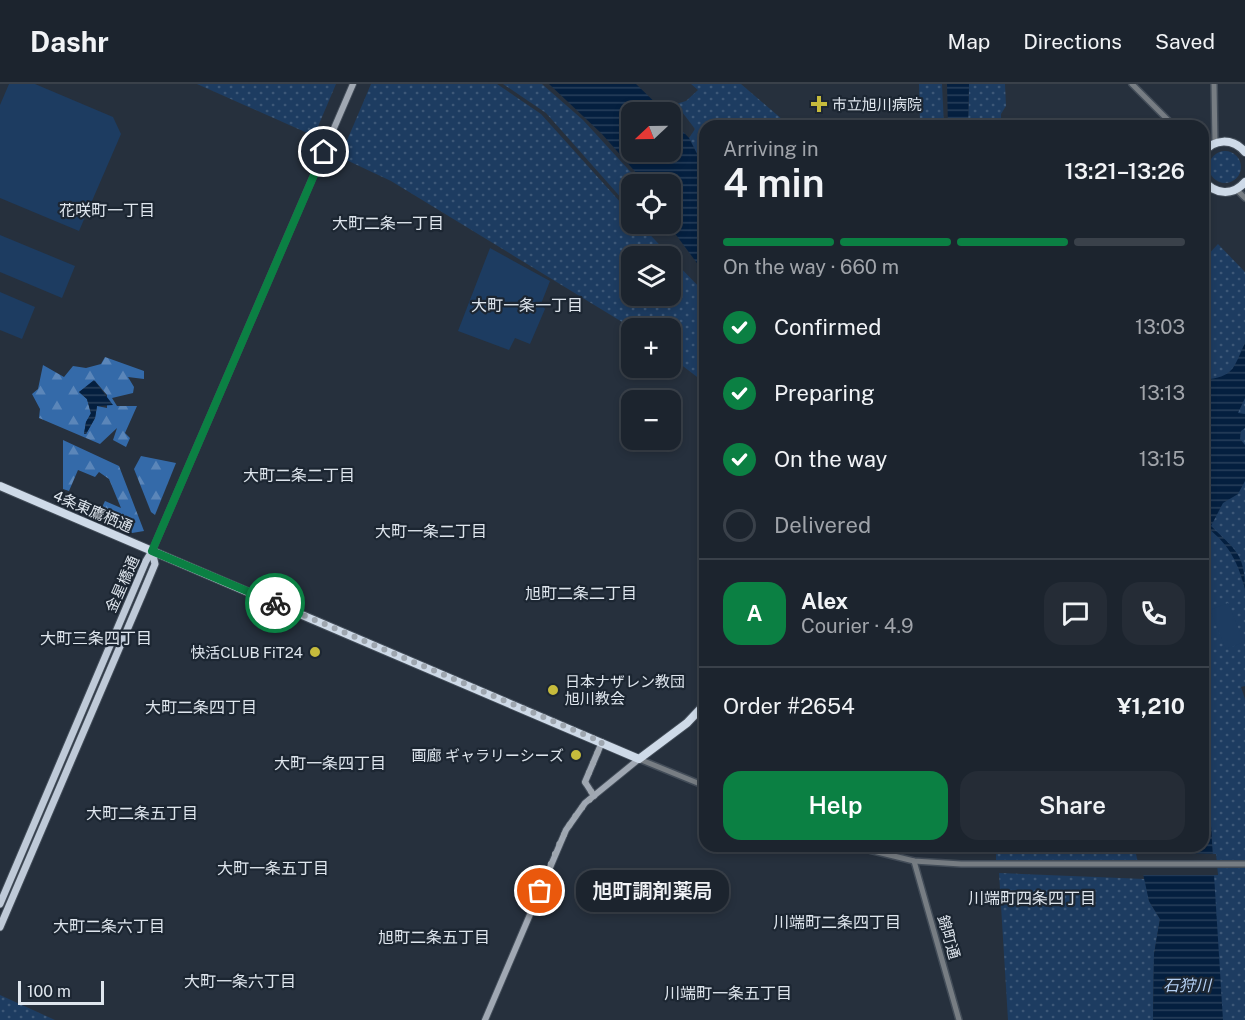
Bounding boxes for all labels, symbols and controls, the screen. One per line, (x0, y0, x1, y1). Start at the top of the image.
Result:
text: Dashr (30, 25, 109, 58)
text: Map (948, 29, 990, 54)
text: Directions (1023, 29, 1122, 54)
text: Saved (1155, 29, 1215, 54)
marker: 市立旭川病院 (810, 95, 828, 113)
place label: 市立旭川病院 (832, 96, 922, 113)
north arrow (621, 102, 681, 162)
map controls (621, 102, 681, 450)
pin (298, 126, 349, 177)
icon: home (307, 135, 340, 168)
text: Arriving in (723, 137, 818, 161)
text: 13:21–13:26 (1065, 158, 1185, 184)
text: 4 min (723, 160, 825, 206)
button: locate (621, 174, 681, 234)
district label: 花咲町一丁目 (59, 201, 155, 220)
district label: 大町二条一丁目 (332, 214, 444, 233)
button: layers (621, 246, 681, 306)
text: On the way · 660 m (723, 255, 899, 279)
district label: 大町一条一丁目 (471, 296, 583, 315)
icon: check (723, 311, 756, 344)
text: Confirmed (774, 314, 881, 340)
text: 13:03 (1135, 315, 1185, 339)
button: + (621, 318, 681, 378)
icon: check (723, 377, 756, 410)
text: Preparing (774, 380, 875, 406)
text: 13:13 (1139, 381, 1185, 405)
button: − (621, 390, 681, 450)
icon: check (723, 443, 756, 476)
text: On the way (774, 446, 887, 472)
text: 13:15 (1139, 447, 1185, 471)
district label: 大町二条二丁目 (243, 466, 355, 485)
street label: 4条東鷹栖通 (51, 487, 135, 535)
text: Delivered (774, 512, 871, 538)
district label: 大町一条二丁目 (375, 522, 487, 541)
street label: 金星橋通 (102, 553, 142, 615)
courier (245, 573, 305, 633)
button: chat (1044, 582, 1107, 645)
button: phone (1122, 582, 1185, 645)
district label: 旭町二条二丁目 (525, 584, 637, 603)
icon: bike (259, 587, 292, 620)
text: Alex (801, 588, 848, 614)
text: A (747, 600, 762, 626)
text: Courier · 4.9 (801, 614, 913, 638)
district label: 大町三条四丁目 (40, 629, 152, 648)
place label: 快活CLUB FiT24 (190, 644, 303, 661)
marker: 快活CLUB FiT24 (308, 645, 322, 659)
place label: 日本ナザレン教団 旭川教会 (565, 673, 685, 707)
marker: 日本ナザレン教団 旭川教会 (546, 683, 560, 697)
text: Order #2654 (723, 693, 855, 719)
text: ¥1,210 (1117, 693, 1185, 719)
district label: 大町二条四丁目 (145, 698, 257, 717)
place label: 画廊 ギャラリーシーズ (411, 747, 564, 764)
marker: 画廊 ギャラリーシーズ (569, 748, 583, 762)
district label: 大町一条四丁目 (274, 754, 386, 773)
button: Help (723, 771, 948, 840)
button: Share (960, 771, 1185, 840)
district label: 大町二条五丁目 (86, 804, 198, 823)
district label: 大町一条五丁目 (217, 859, 329, 878)
pin (514, 865, 565, 916)
callout: 旭町調剤薬局 (576, 870, 729, 912)
icon: bag (523, 874, 556, 907)
text: 旭町調剤薬局 (593, 879, 713, 903)
district label: 川端町四条四丁目 (968, 889, 1096, 908)
district label: 川端町二条四丁目 (773, 913, 901, 932)
street label: 錦町通 (935, 913, 963, 961)
district label: 大町二条六丁目 (53, 917, 165, 936)
district label: 旭町二条五丁目 (378, 928, 490, 947)
district label: 大町一条六丁目 (184, 972, 296, 991)
water label: 石狩川 (1163, 976, 1213, 995)
scale bar (18, 978, 104, 1006)
text: 100 m (27, 982, 71, 1001)
district label: 川端町一条五丁目 (664, 984, 792, 1003)

